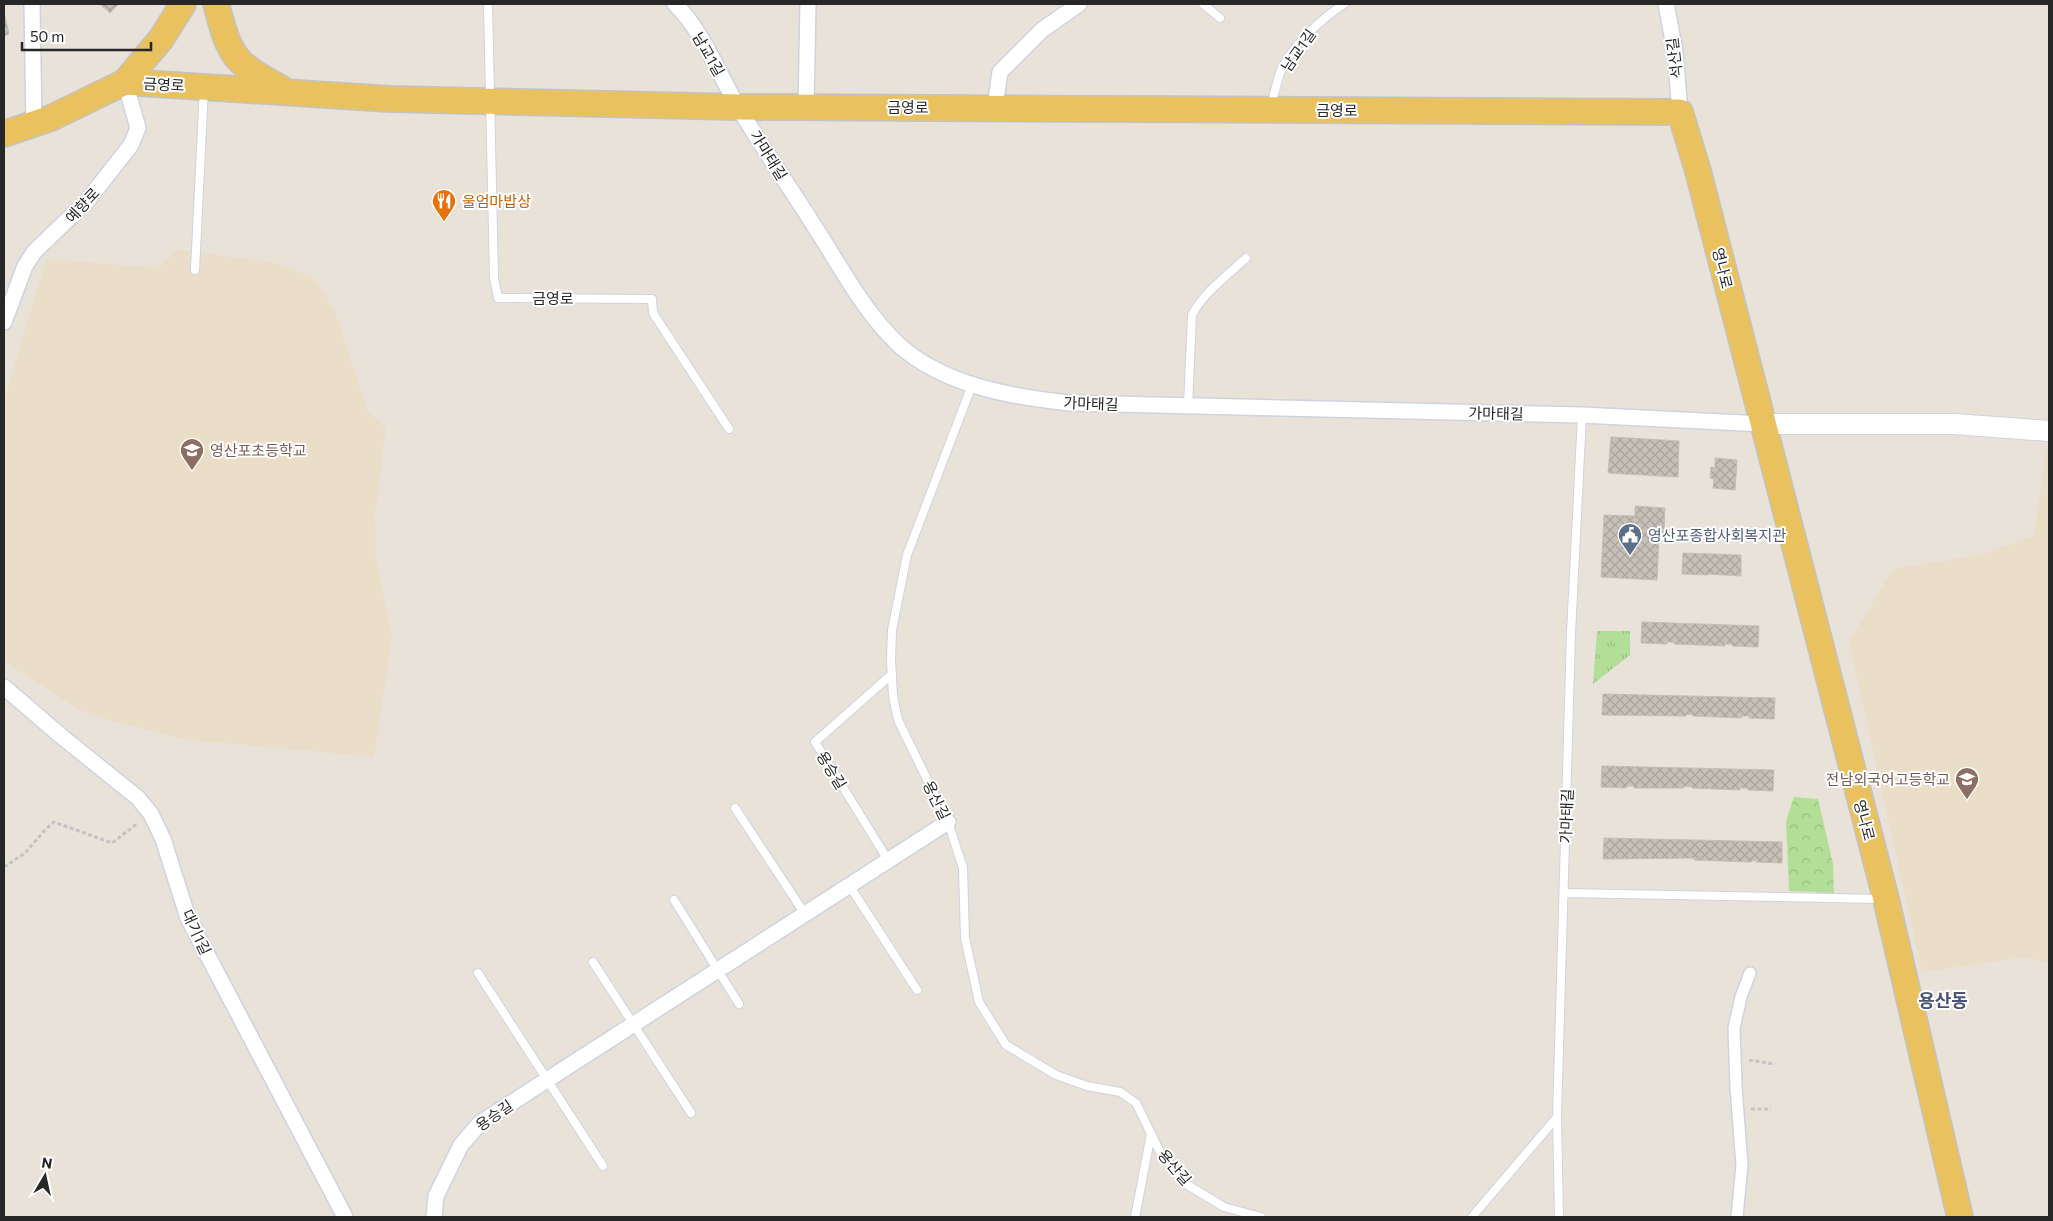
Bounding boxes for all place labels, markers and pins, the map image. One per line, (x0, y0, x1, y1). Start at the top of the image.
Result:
restaurant icon: 울엄마밥상 (431, 188, 457, 222)
place label: 울엄마밥상 (462, 192, 531, 210)
school or university icon: 영산포초등학교 (179, 437, 205, 471)
place label: 영산포초등학교 (210, 441, 307, 459)
public building icon: 영산포종합사회복지관 (1617, 522, 1643, 556)
place label: 영산포종합사회복지관 (1648, 526, 1786, 544)
school or university icon: 전남외국어고등학교 (1954, 766, 1980, 800)
place label: 전남외국어고등학교 (1826, 770, 1950, 788)

